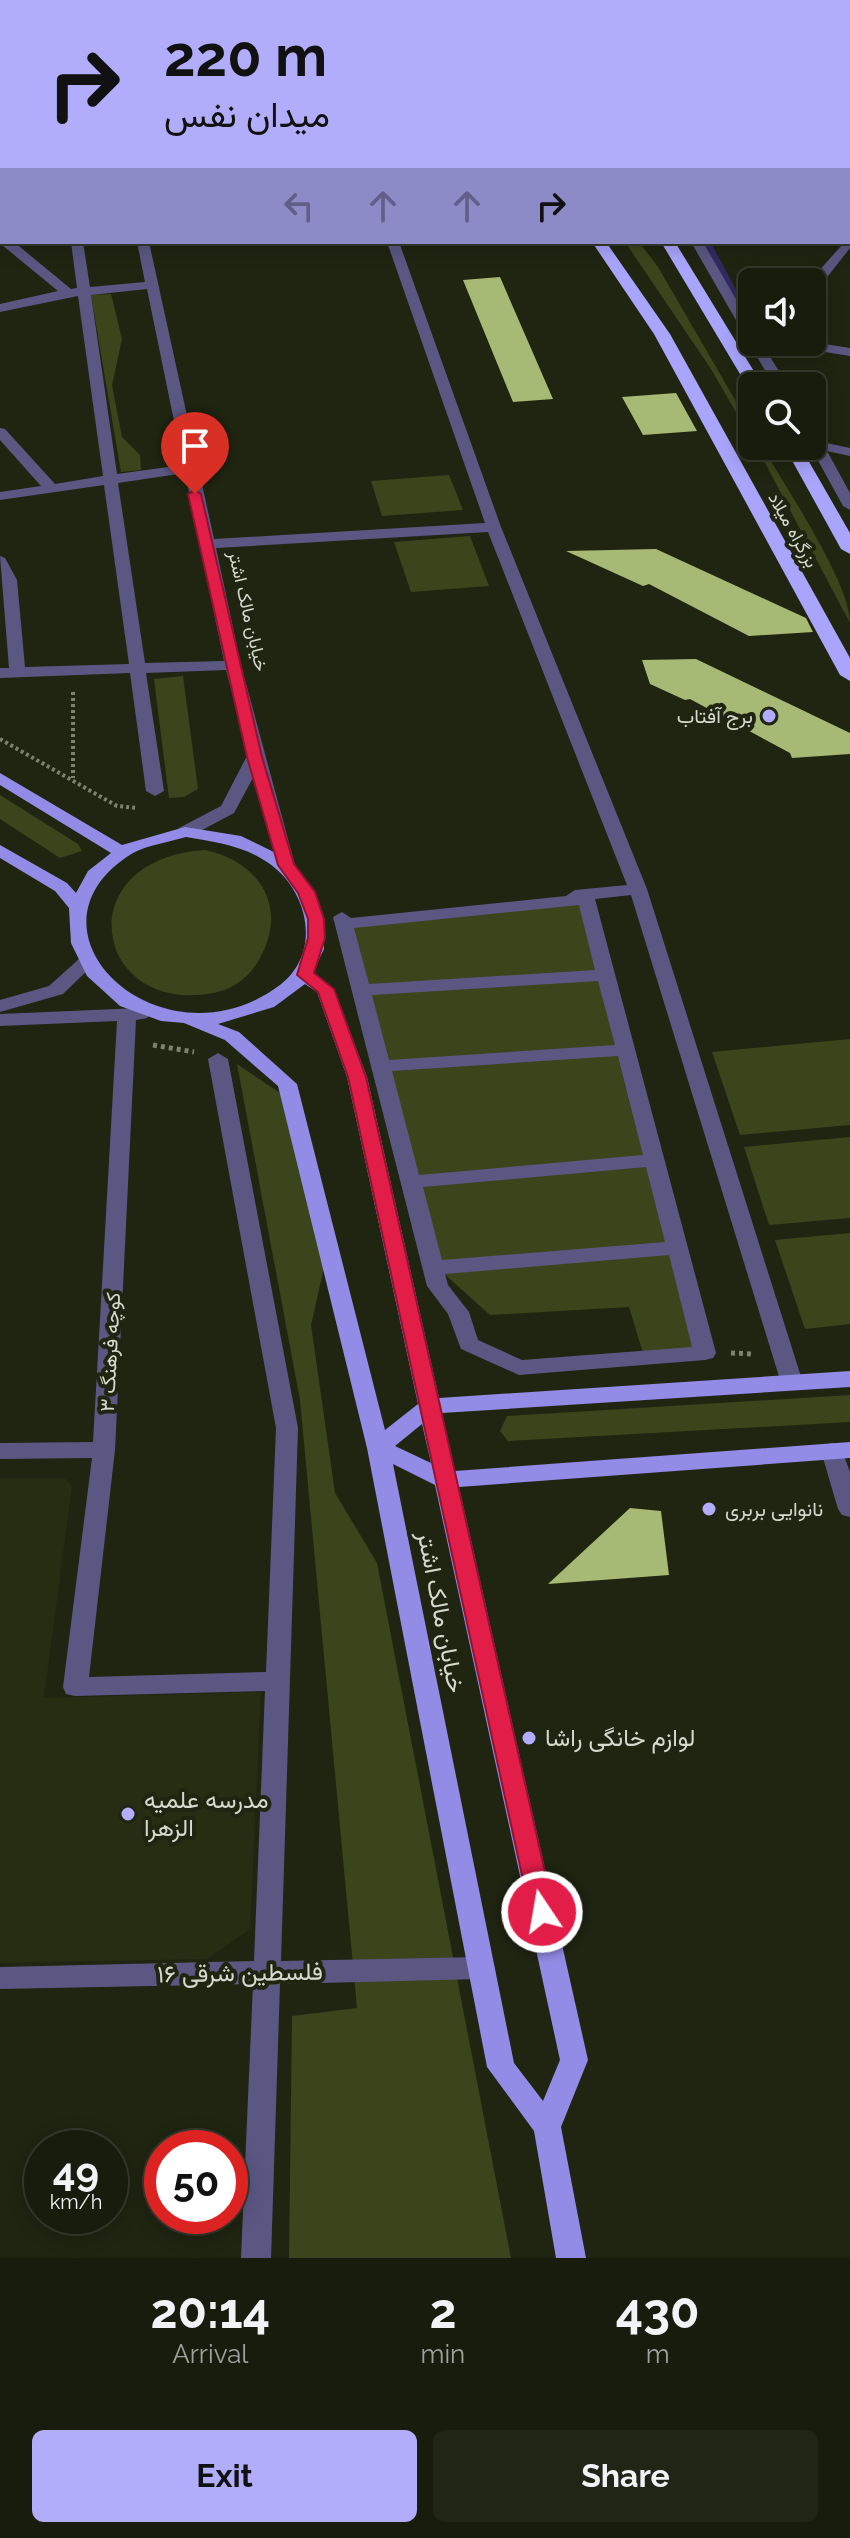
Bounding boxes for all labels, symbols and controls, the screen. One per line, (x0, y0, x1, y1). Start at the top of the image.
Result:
text: 220 m (164, 23, 327, 89)
icon: right (32, 32, 136, 136)
text: میدان نفس (164, 93, 330, 135)
icon: left (277, 184, 321, 228)
icon: ahead (361, 184, 405, 228)
icon: ahead (445, 184, 489, 228)
icon: right (529, 184, 573, 228)
map controls (738, 268, 826, 460)
button: sound (738, 268, 826, 356)
button: search (738, 372, 826, 460)
pin (161, 412, 229, 494)
icon: arrive (173, 424, 217, 468)
street label: بزرگراه میلاد (763, 488, 823, 572)
street label: خیابان مالک اشتر (223, 548, 273, 673)
place label: برج آفتاب (677, 704, 753, 730)
marker: برج آفتاب (760, 707, 778, 725)
street label: کوچه فرهنگ ۳ (95, 1291, 127, 1413)
place label: نانوایی بربری (725, 1497, 823, 1522)
marker: نانوایی بربری (700, 1500, 718, 1518)
street label: خیابان مالک اشتر (410, 1528, 471, 1695)
place label: لوازم خانگی راشا (545, 1723, 695, 1754)
marker: لوازم خانگی راشا (520, 1729, 538, 1747)
place label: مدرسه علمیه الزهرا (144, 1785, 268, 1843)
marker: مدرسه علمیه الزهرا (119, 1805, 137, 1823)
position arrow (500, 1870, 584, 1954)
street label: فلسطین شرقی ۱۶ (157, 1957, 323, 1989)
speed limit sign: 50 (144, 2130, 248, 2234)
text: 49 (53, 2148, 99, 2195)
text: km/h (50, 2190, 102, 2214)
text: 20:14 (151, 2283, 270, 2339)
text: 2 (429, 2283, 456, 2339)
text: 430 (616, 2283, 699, 2339)
text: Arrival (172, 2339, 248, 2369)
text: min (421, 2339, 465, 2369)
text: m (646, 2339, 670, 2369)
button: Exit (32, 2430, 417, 2522)
button: Share (433, 2430, 818, 2522)

